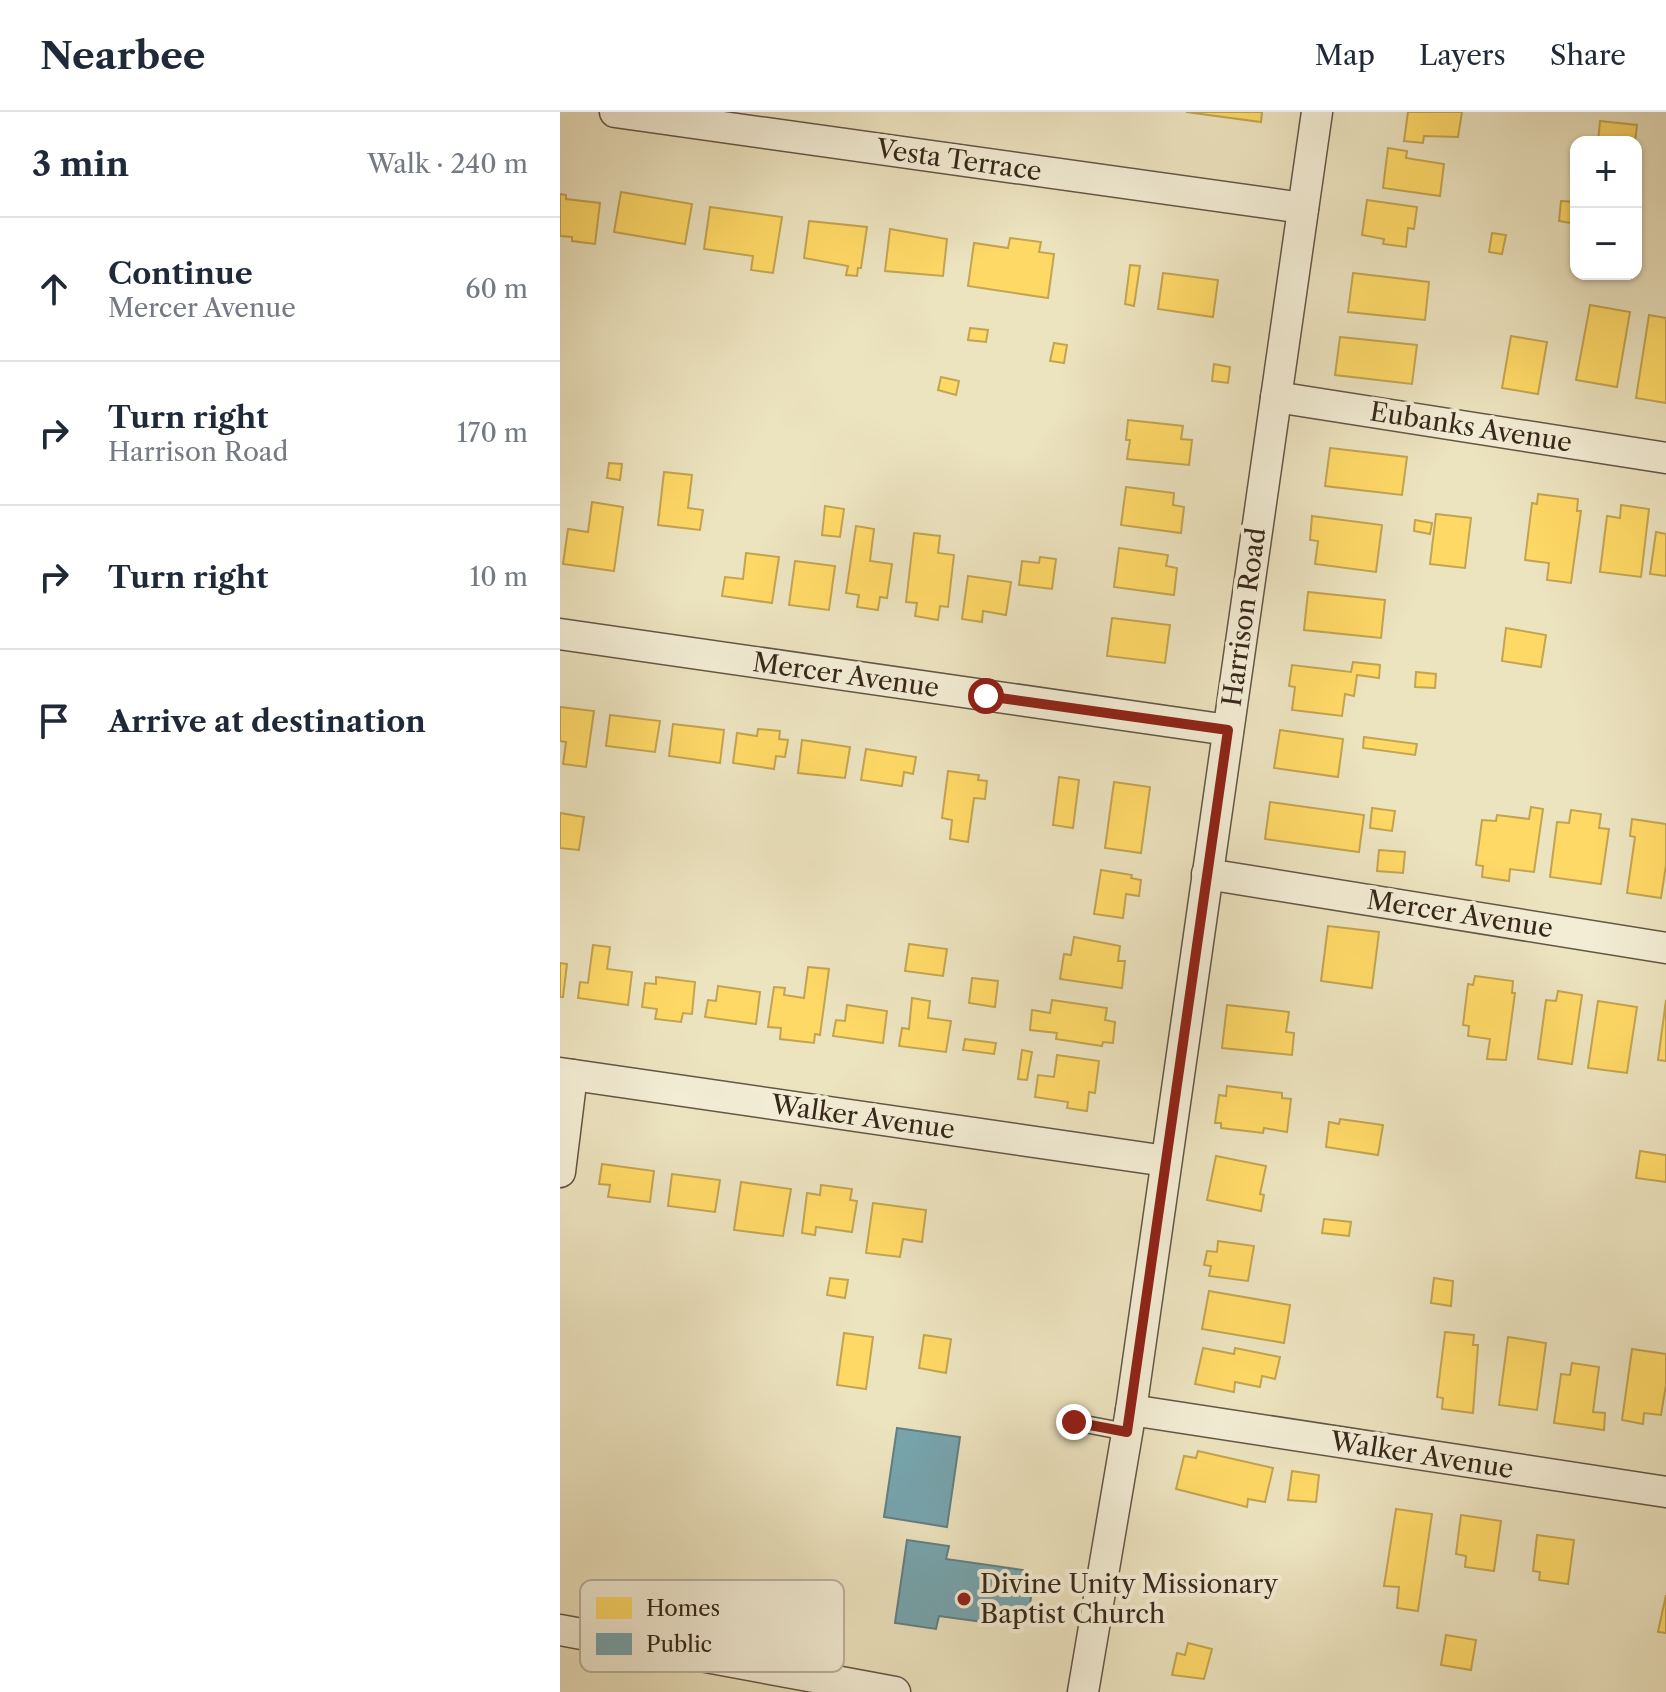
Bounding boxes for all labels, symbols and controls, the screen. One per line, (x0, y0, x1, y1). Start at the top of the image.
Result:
text: Nearbee (40, 32, 206, 79)
text: Map (1315, 38, 1375, 72)
text: Layers (1419, 38, 1506, 72)
text: Share (1550, 38, 1626, 72)
street label: Vesta Terrace (873, 132, 1044, 187)
map controls (1570, 136, 1642, 280)
button: + (1570, 136, 1642, 208)
text: 3 min (32, 143, 129, 185)
text: Walk · 240 m (367, 148, 528, 180)
button: − (1570, 208, 1642, 280)
text: Continue (108, 255, 253, 292)
icon: ahead (32, 267, 76, 311)
text: 60 m (465, 273, 528, 305)
text: Mercer Avenue (108, 292, 296, 324)
street label: Eubanks Avenue (1368, 395, 1574, 459)
text: Turn right (108, 399, 268, 436)
icon: right (32, 411, 76, 455)
text: 170 m (457, 417, 528, 449)
text: Harrison Road (108, 436, 288, 468)
street label: Harrison Road (1216, 525, 1272, 709)
icon: right (32, 555, 76, 599)
text: Turn right (108, 559, 268, 596)
text: 10 m (469, 561, 528, 593)
street label: Mercer Avenue (751, 646, 941, 704)
route start (968, 678, 1004, 714)
icon: arrive (32, 699, 76, 743)
text: Arrive at destination (108, 703, 426, 740)
street label: Mercer Avenue (1365, 884, 1555, 944)
street label: Walker Avenue (768, 1088, 957, 1146)
route end (1056, 1404, 1092, 1440)
street label: Walker Avenue (1327, 1425, 1516, 1485)
place label: Divine Unity Missionary Baptist Church (980, 1568, 1278, 1630)
legend (580, 1580, 844, 1672)
marker: Divine Unity Missionary Baptist Church (955, 1590, 973, 1608)
text: Homes (646, 1595, 720, 1622)
text: Public (646, 1631, 712, 1658)

